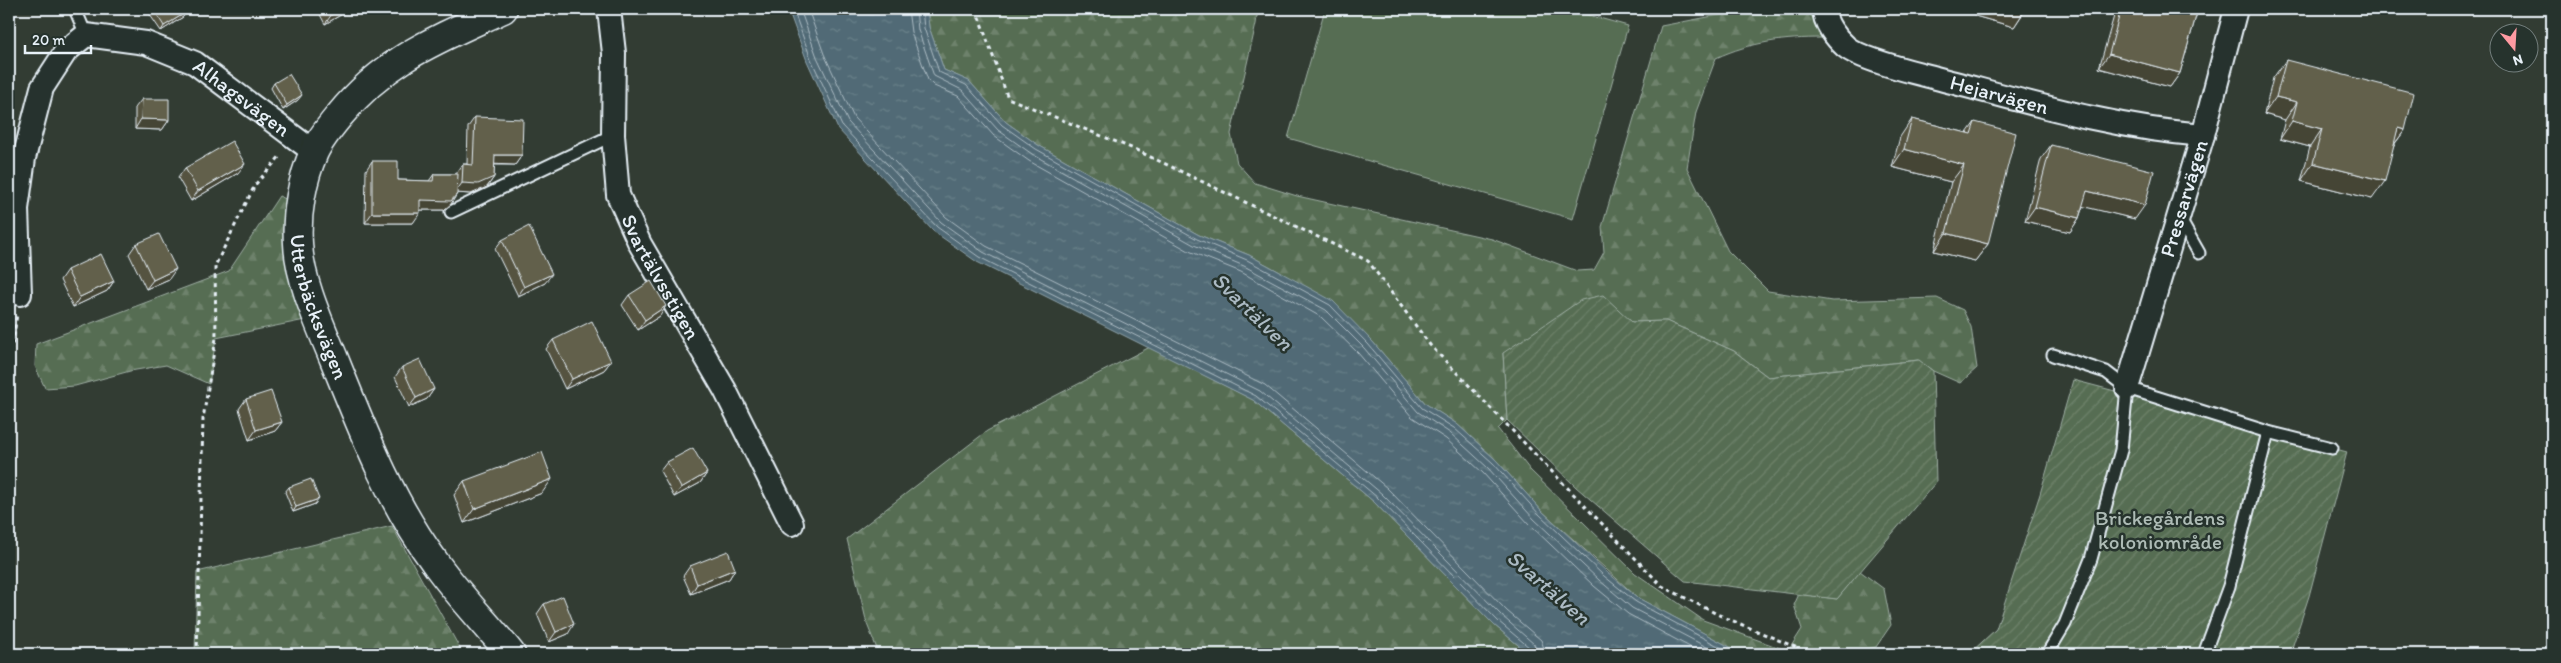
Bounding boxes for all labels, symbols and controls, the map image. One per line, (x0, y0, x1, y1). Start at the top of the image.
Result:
scale bar (25, 22, 91, 54)
north arrow (2488, 22, 2538, 72)
text: 20 m (32, 31, 66, 49)
text: N (2511, 50, 2525, 69)
street label: Alhagsvägen (188, 53, 295, 142)
street label: Hejarvägen (1947, 69, 2051, 119)
street label: Pressarvägen (2154, 136, 2213, 260)
street label: Svartälvsstigen (616, 210, 706, 344)
street label: Utterbäcksvägen (286, 233, 354, 383)
water label: Svartälven (1207, 266, 1299, 357)
park label: Brickegårdens koloniområde (2095, 505, 2225, 554)
water label: Svartälven (1502, 544, 1596, 631)

